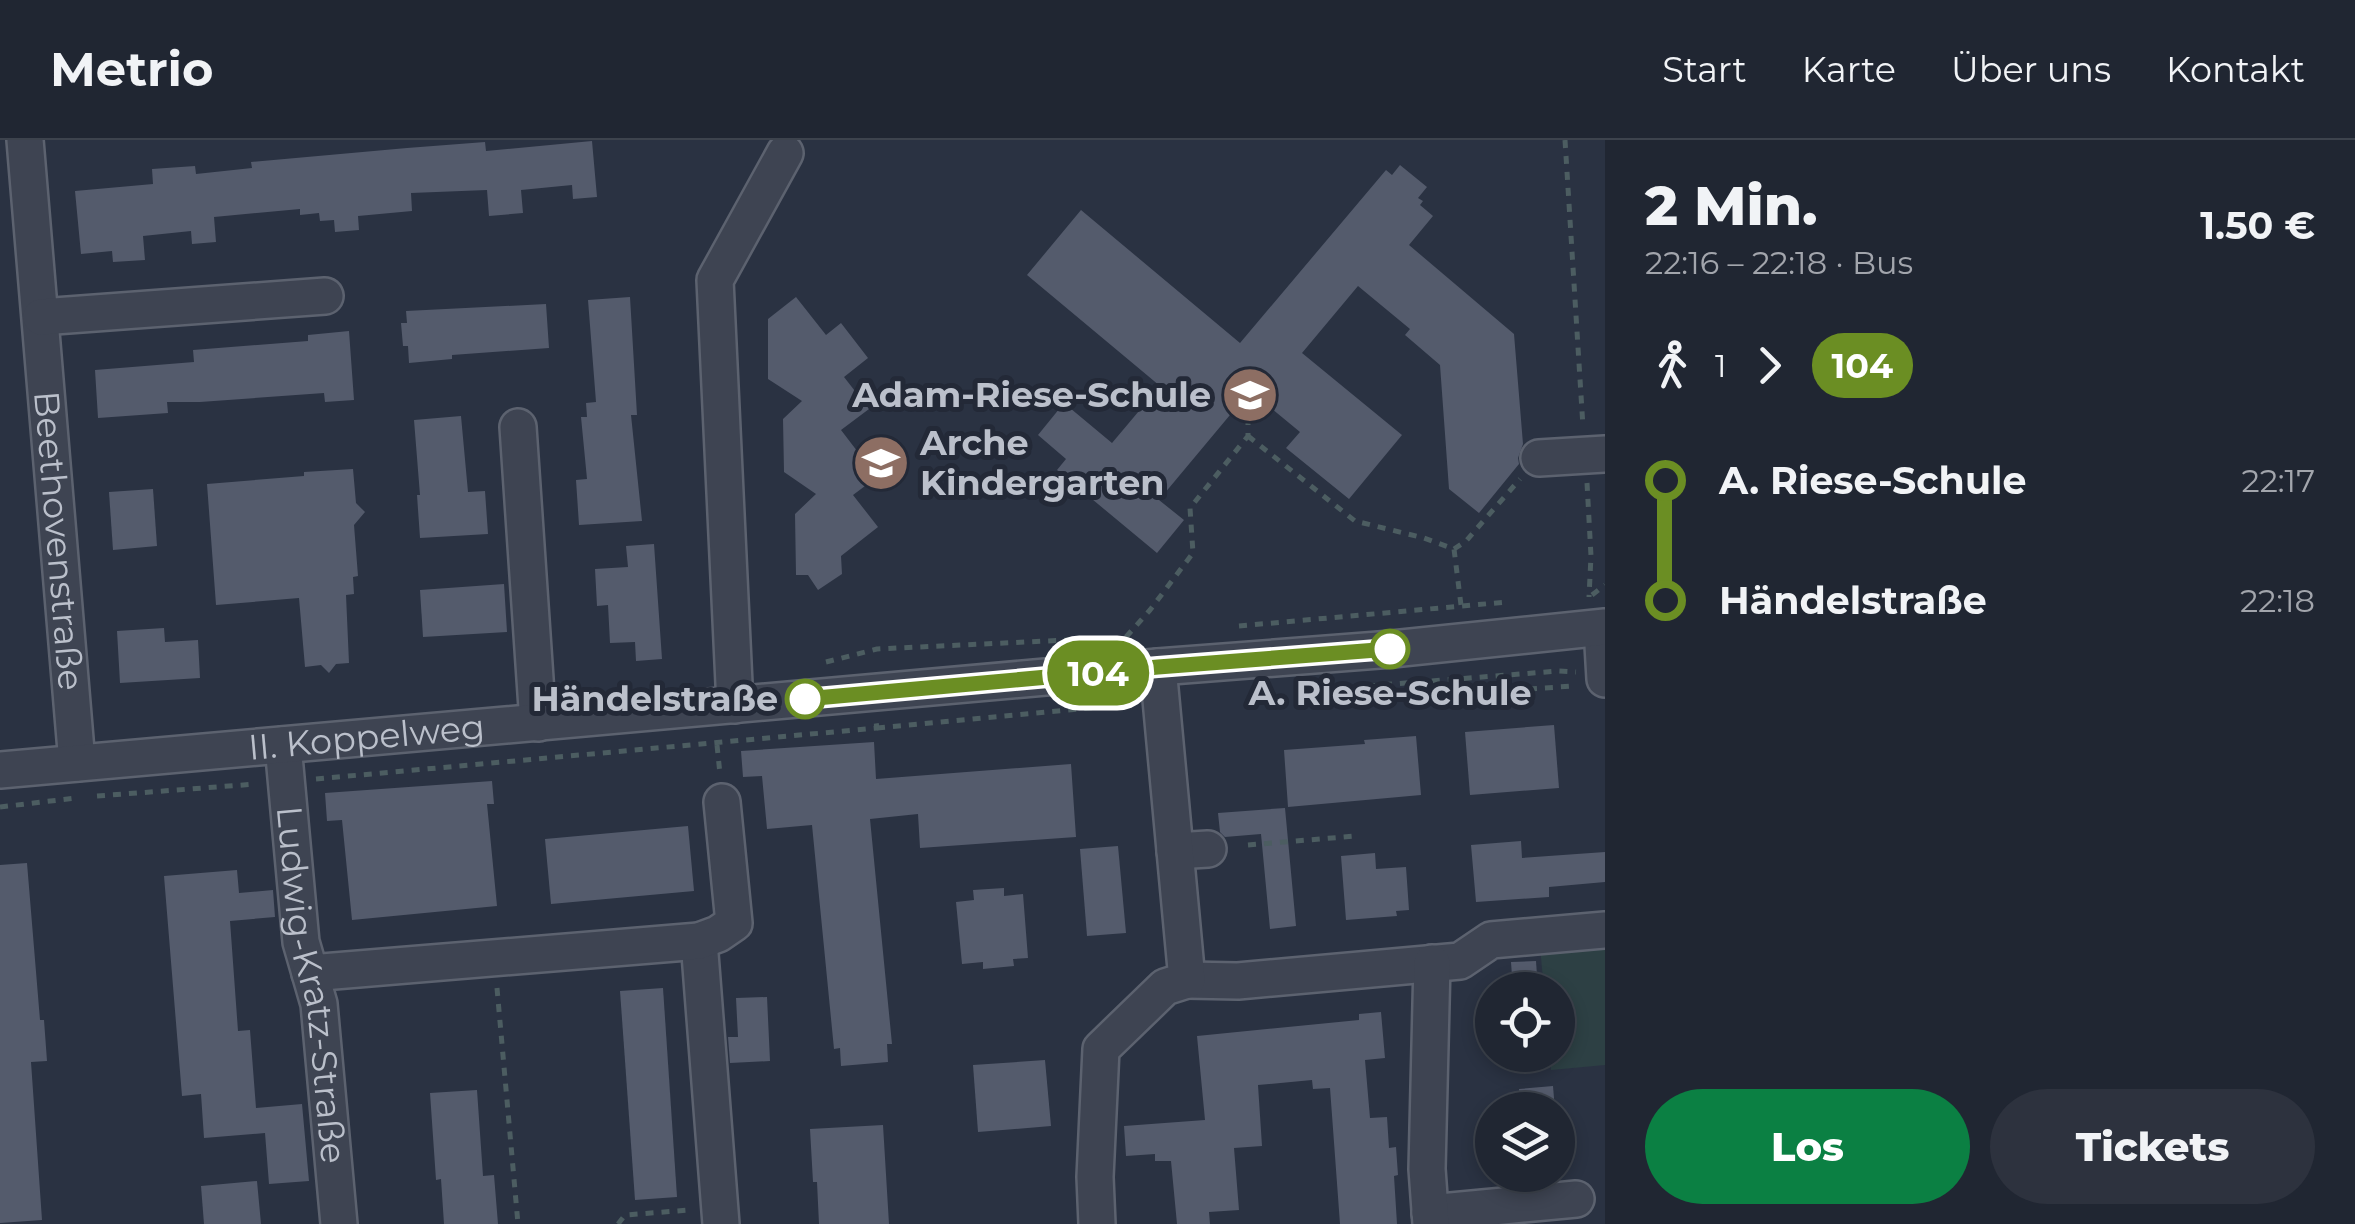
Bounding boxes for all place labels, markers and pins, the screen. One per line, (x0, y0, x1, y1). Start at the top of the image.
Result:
school or university icon: Adam-Riese-Schule (1220, 365, 1280, 425)
place label: Adam-Riese-Schule (851, 373, 1211, 416)
place label: Arche Kindergarten (919, 421, 1164, 504)
school or university icon: Arche Kindergarten (851, 433, 911, 493)
marker: A. Riese-Schule (1371, 630, 1409, 668)
place label: A. Riese-Schule (1247, 671, 1532, 714)
place label: Händelstraße (531, 677, 778, 720)
marker: Händelstraße (786, 680, 824, 718)

